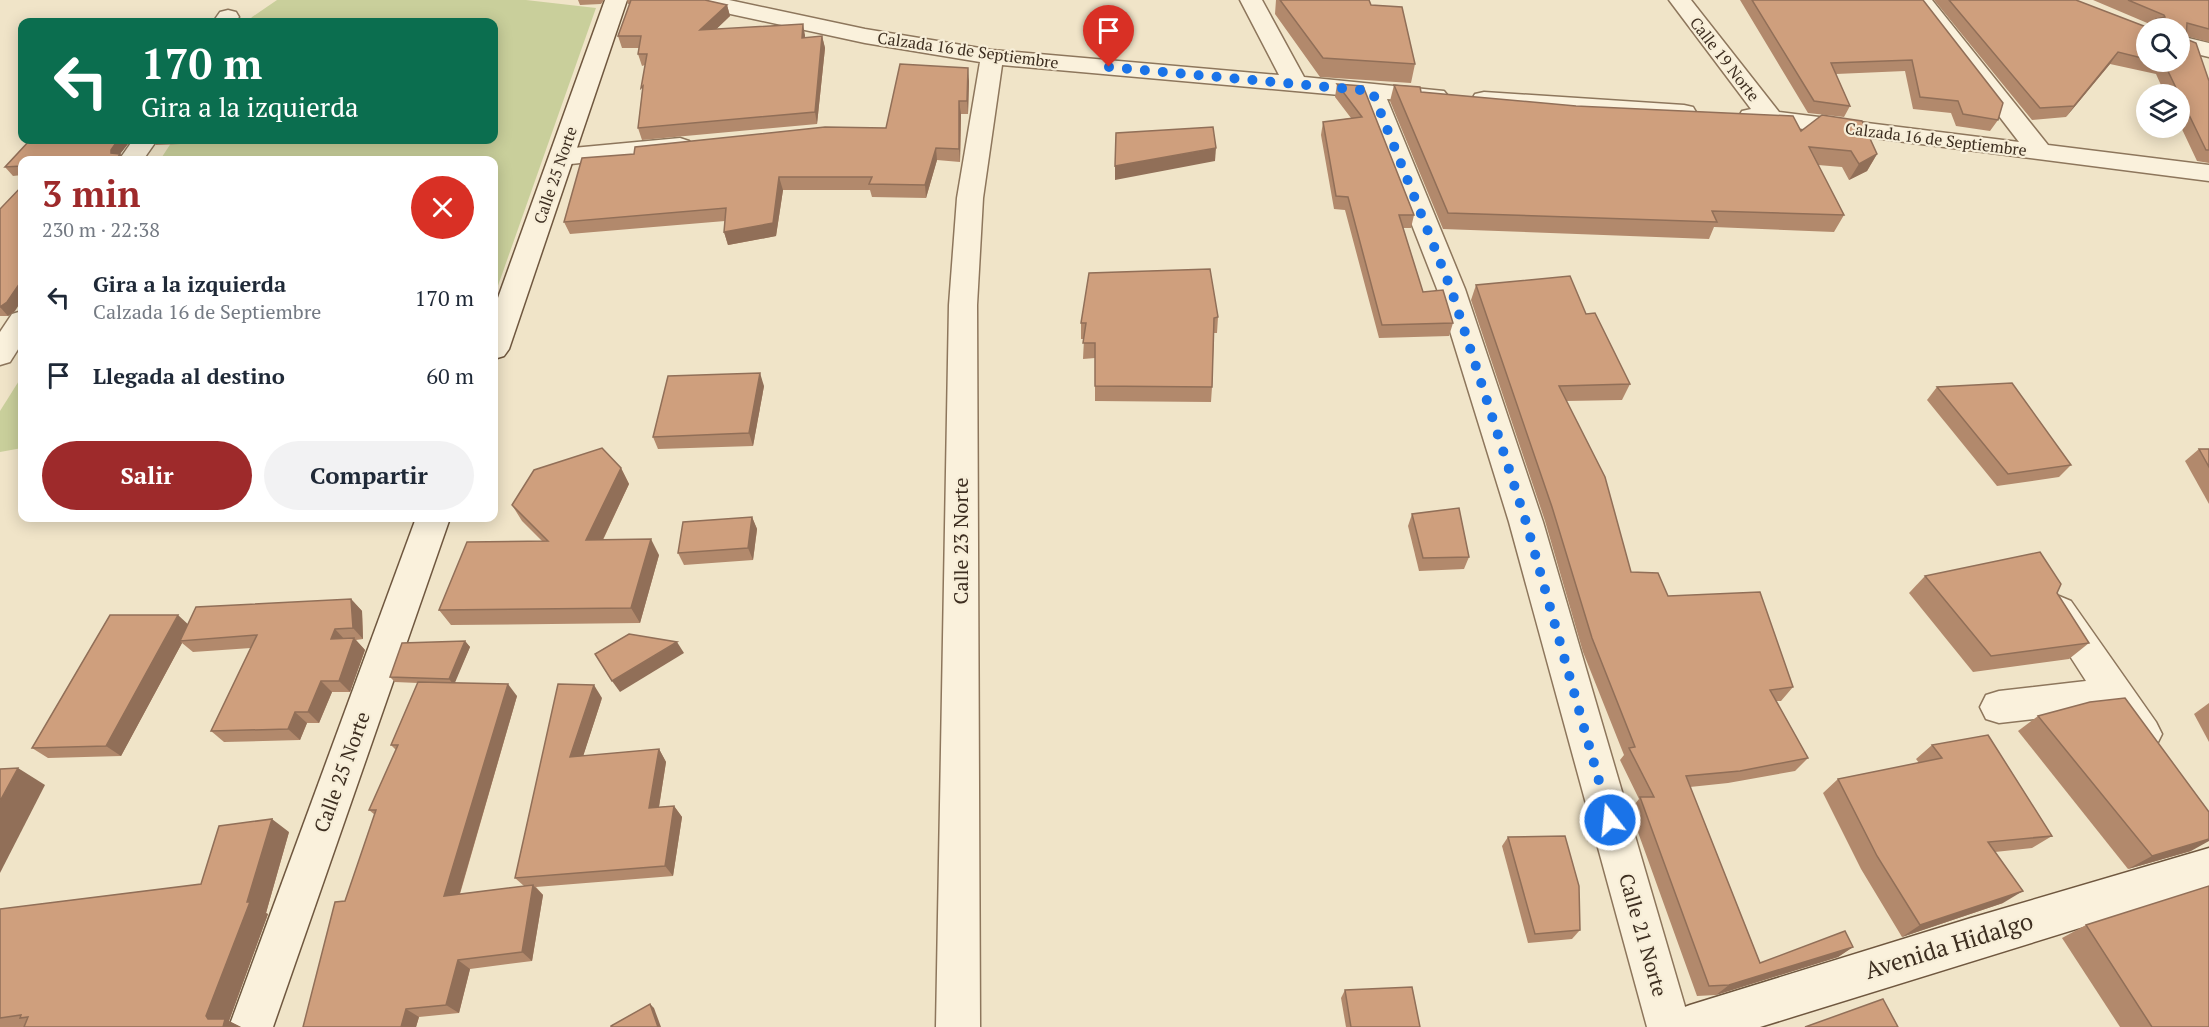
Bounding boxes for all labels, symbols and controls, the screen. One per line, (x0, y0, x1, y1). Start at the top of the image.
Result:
pin (1083, 5, 1134, 67)
street label: Calle 19 Norte (1685, 12, 1765, 106)
icon: arrive (1092, 14, 1125, 47)
map controls (2136, 18, 2190, 138)
button: search (2136, 18, 2190, 72)
street label: Calzada 16 de Septiembre (876, 26, 1060, 74)
text: 170 m (141, 35, 262, 91)
icon: left (42, 42, 120, 120)
button: layers (2136, 84, 2190, 138)
text: Gira a la izquierda (141, 89, 359, 125)
street label: Calzada 16 de Septiembre (1844, 117, 2028, 161)
street label: Calle 25 Norte (528, 123, 582, 227)
text: 3 min (42, 170, 140, 217)
button: close (411, 176, 474, 239)
text: 230 m · 22:38 (42, 216, 160, 243)
text: Gira a la izquierda (93, 269, 286, 298)
icon: left (42, 281, 75, 314)
text: 170 m (414, 283, 474, 312)
text: Calzada 16 de Septiembre (93, 298, 321, 325)
icon: arrive (42, 359, 75, 392)
text: Llegada al destino (93, 361, 285, 390)
text: 60 m (426, 361, 474, 390)
button: Salir (42, 441, 252, 510)
button: Compartir (264, 441, 474, 510)
street label: Calle 23 Norte (947, 478, 974, 604)
street label: Calle 25 Norte (307, 708, 376, 836)
position arrow (1578, 788, 1642, 852)
street label: Calle 21 Norte (1613, 870, 1674, 1000)
street label: Avenida Hidalgo (1861, 904, 2037, 986)

